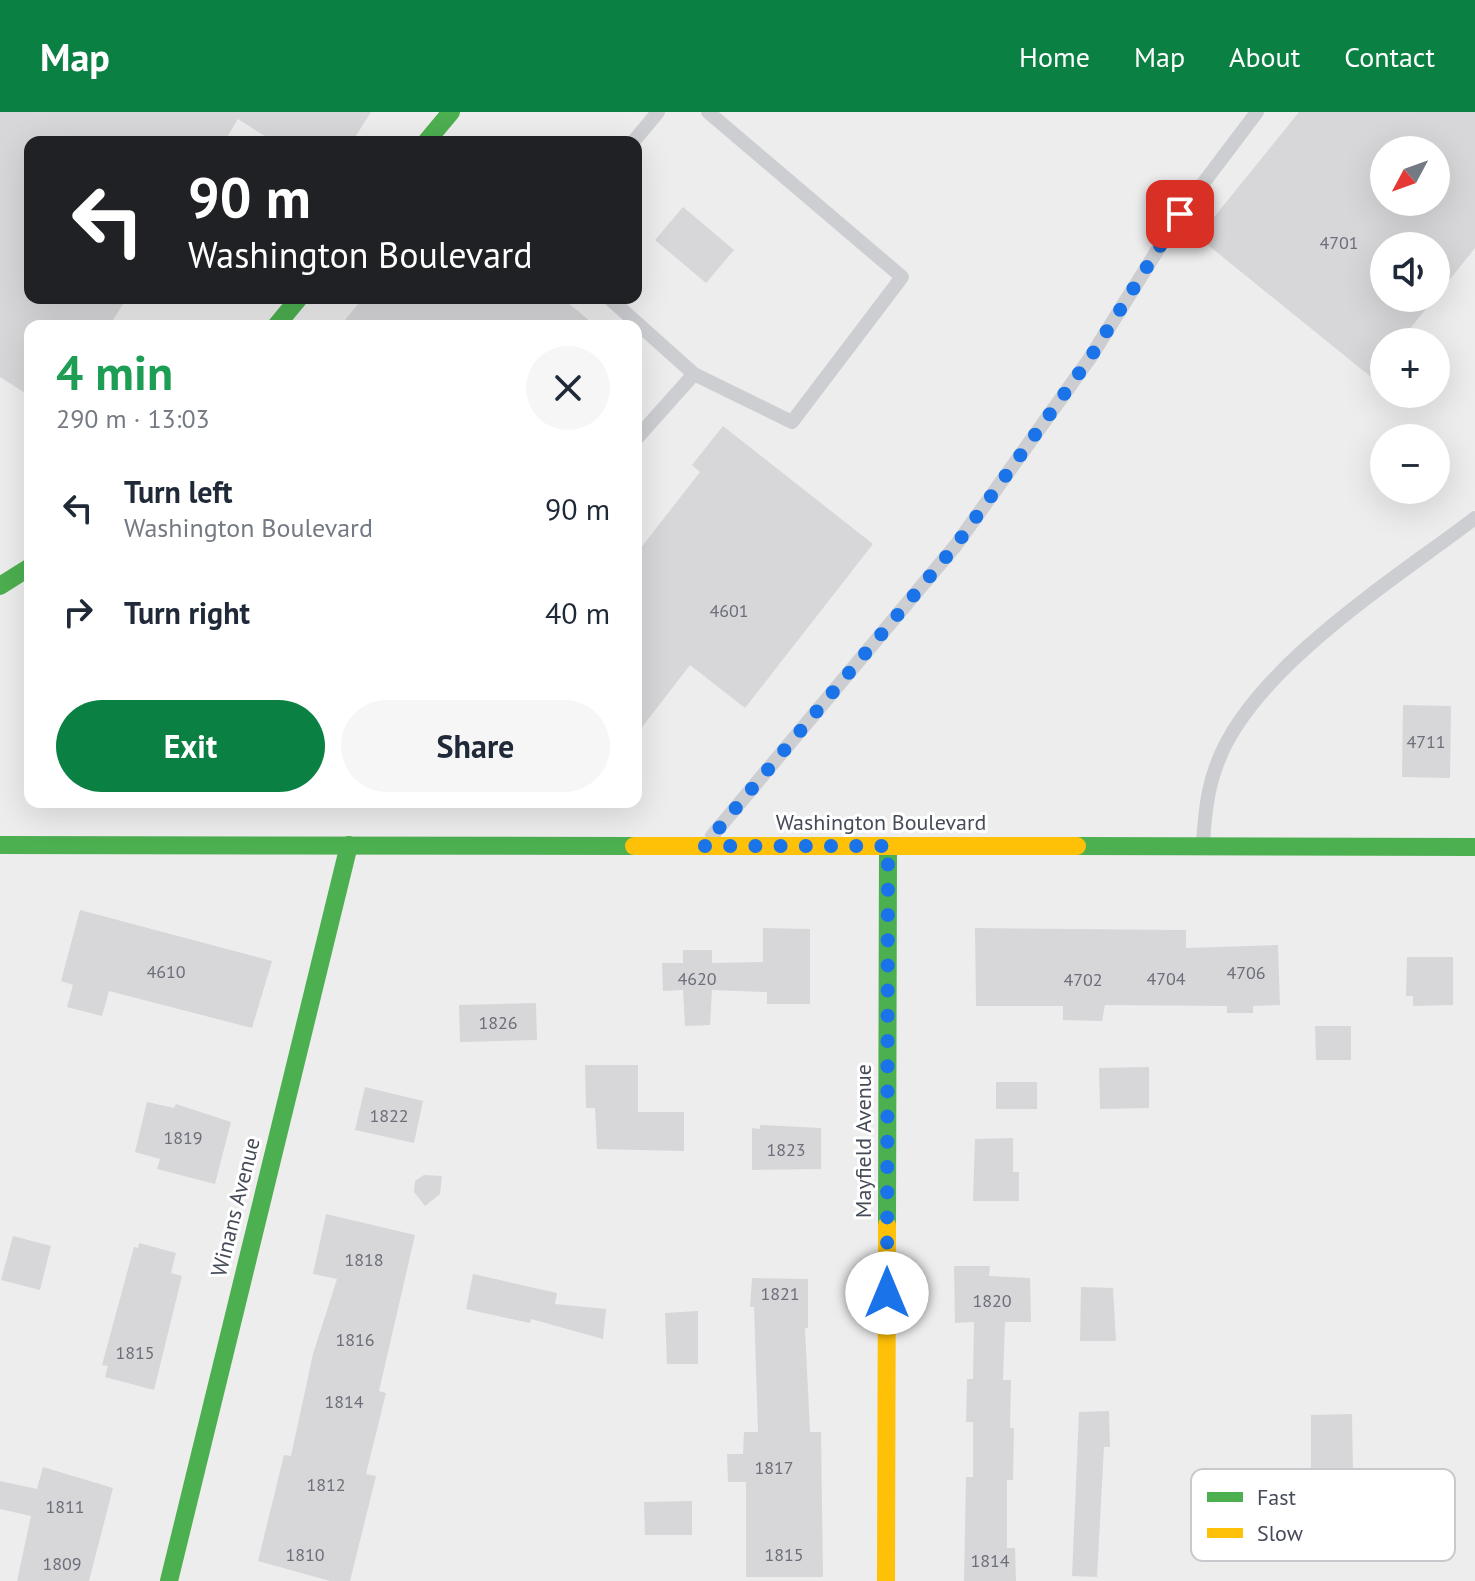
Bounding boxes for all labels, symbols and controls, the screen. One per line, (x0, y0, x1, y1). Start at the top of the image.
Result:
text: Map (40, 32, 110, 81)
text: Home (1019, 38, 1090, 75)
text: Map (1134, 38, 1185, 75)
text: About (1229, 38, 1300, 75)
text: Contact (1344, 38, 1435, 75)
north arrow (1370, 136, 1450, 216)
map controls (1370, 136, 1450, 504)
text: 90 m (188, 161, 311, 233)
icon: left (56, 168, 160, 272)
pin (1146, 180, 1214, 248)
icon: arrive (1158, 192, 1202, 236)
text: Washington Boulevard (188, 231, 533, 278)
house number: 4701 (1319, 231, 1359, 254)
button: sound (1370, 232, 1450, 312)
button: + (1370, 328, 1450, 408)
text: 4 min (56, 341, 173, 403)
button: close (526, 346, 610, 430)
text: 290 m · 13:03 (56, 402, 210, 435)
button: − (1370, 424, 1450, 504)
text: Turn left (124, 472, 232, 511)
icon: left (56, 486, 100, 530)
text: 90 m (545, 489, 610, 528)
text: Washington Boulevard (124, 511, 373, 544)
icon: right (56, 590, 100, 634)
text: Turn right (124, 593, 250, 632)
text: 40 m (545, 593, 610, 632)
house number: 4601 (709, 599, 749, 622)
button: Exit (56, 700, 325, 792)
button: Share (341, 700, 610, 792)
house number: 4711 (1406, 730, 1446, 753)
street label: Washington Boulevard (776, 808, 986, 836)
house number: 4610 (146, 960, 186, 983)
house number: 4706 (1226, 961, 1266, 984)
house number: 4620 (677, 967, 717, 990)
house number: 4704 (1146, 967, 1186, 990)
house number: 4702 (1063, 968, 1103, 991)
house number: 1826 (478, 1011, 518, 1034)
street label: Mayfield Avenue (849, 1064, 877, 1218)
house number: 1822 (369, 1104, 409, 1127)
house number: 1819 (163, 1126, 203, 1149)
street label: Winans Avenue (204, 1135, 266, 1279)
house number: 1823 (766, 1138, 806, 1161)
house number: 1818 (344, 1248, 384, 1271)
position arrow (845, 1251, 929, 1335)
house number: 1821 (760, 1282, 800, 1305)
house number: 1820 (972, 1289, 1012, 1312)
house number: 1816 (335, 1328, 375, 1351)
house number: 1815 (115, 1341, 155, 1364)
house number: 1814 (324, 1390, 364, 1413)
house number: 1817 (754, 1456, 794, 1479)
legend (1191, 1469, 1455, 1561)
house number: 1812 (306, 1473, 346, 1496)
text: Fast (1257, 1483, 1297, 1511)
house number: 1811 (45, 1495, 85, 1518)
text: Slow (1257, 1519, 1303, 1547)
house number: 1810 (285, 1543, 325, 1566)
house number: 1815 (764, 1543, 804, 1566)
house number: 1814 (970, 1549, 1010, 1572)
house number: 1809 (42, 1552, 82, 1575)

